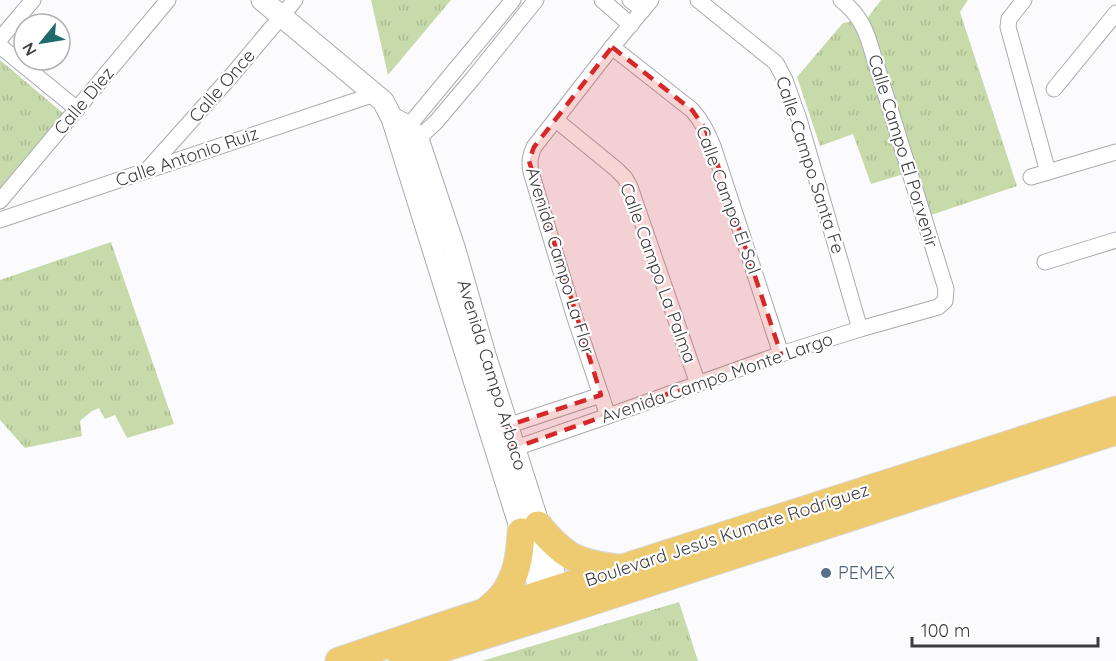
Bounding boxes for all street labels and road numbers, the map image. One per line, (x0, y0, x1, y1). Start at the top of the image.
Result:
street label: Calle Once (184, 44, 260, 127)
street label: Calle Campo El Porvenir (863, 51, 944, 250)
street label: Calle Diez (49, 62, 119, 139)
street label: Calle Campo Santa Fe (771, 73, 850, 256)
street label: Calle Antonio Ruiz (112, 121, 261, 192)
street label: Calle Campo El Sol (691, 123, 766, 277)
street label: Avenida Campo La Flor (521, 164, 600, 357)
street label: Calle Campo La Palma (615, 180, 702, 366)
street label: Avenida Campo Arbaco (453, 277, 532, 473)
street label: Avenida Campo Monte Largo (598, 327, 836, 428)
street label: Boulevard Jesús Kumate Rodríguez (582, 478, 872, 591)

